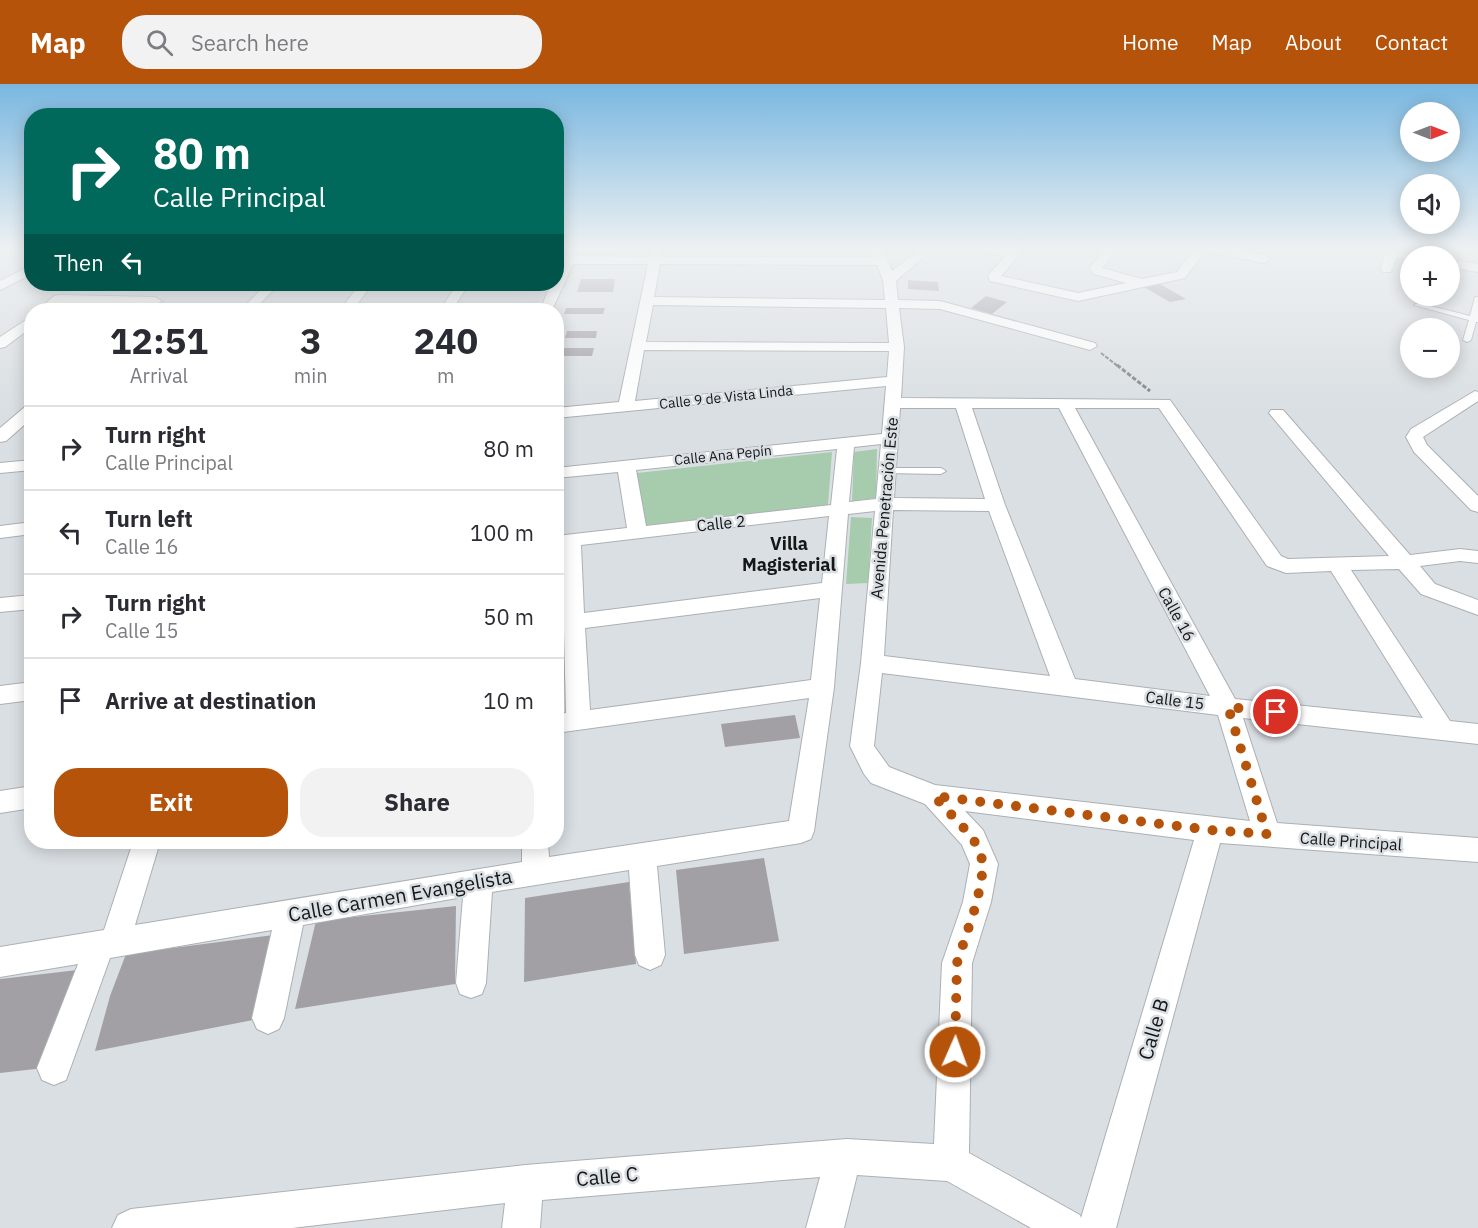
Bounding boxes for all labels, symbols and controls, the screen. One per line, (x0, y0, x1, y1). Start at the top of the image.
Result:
search box (122, 15, 542, 69)
text: Map (30, 24, 86, 61)
icon: search (143, 26, 176, 59)
text: Search here (191, 28, 309, 57)
text: Home (1122, 28, 1179, 56)
text: Map (1212, 28, 1252, 56)
text: About (1285, 28, 1342, 56)
text: Contact (1375, 28, 1448, 56)
north arrow (1400, 102, 1460, 162)
map controls (1400, 102, 1460, 378)
text: 80 m (153, 126, 251, 181)
icon: right (54, 132, 132, 210)
button: sound (1400, 174, 1460, 234)
text: Calle Principal (153, 179, 326, 214)
icon: left (116, 246, 149, 279)
button: + (1400, 246, 1460, 306)
text: Then (54, 248, 104, 277)
text: 12:51 (110, 317, 208, 364)
text: 3 (300, 317, 322, 364)
text: 240 (413, 317, 478, 364)
button: − (1400, 318, 1460, 378)
text: Arrival (130, 362, 188, 389)
text: min (294, 362, 328, 389)
text: m (437, 362, 455, 389)
street label: Calle 9 de Vista Linda (658, 381, 794, 413)
street label: Avenida Penetración Este (866, 416, 902, 600)
text: Turn right (105, 420, 206, 449)
icon: right (54, 432, 87, 465)
text: 80 m (483, 434, 534, 463)
street label: Calle Ana Pepín (673, 441, 773, 469)
text: Calle Principal (105, 449, 233, 476)
text: Turn left (105, 504, 193, 533)
street label: Calle 2 (695, 510, 747, 536)
icon: left (54, 516, 87, 549)
text: 100 m (470, 518, 534, 547)
district label: Villa Magisterial (742, 532, 837, 576)
text: Calle 16 (105, 533, 179, 560)
street label: Calle 16 (1154, 583, 1200, 645)
text: Turn right (105, 588, 206, 617)
icon: right (54, 600, 87, 633)
text: 50 m (483, 602, 534, 631)
text: Calle 15 (105, 617, 179, 644)
icon: arrive (54, 684, 87, 717)
text: Arrive at destination (105, 686, 316, 715)
text: 10 m (483, 686, 534, 715)
street label: Calle 15 (1145, 686, 1205, 714)
pin (1250, 686, 1301, 737)
icon: arrive (1259, 695, 1292, 728)
button: Exit (54, 768, 288, 837)
button: Share (300, 768, 534, 837)
street label: Calle Principal (1299, 827, 1403, 855)
street label: Calle Carmen Evangelista (286, 862, 514, 928)
street label: Calle B (1131, 995, 1175, 1063)
position arrow (923, 1020, 987, 1084)
street label: Calle C (575, 1160, 639, 1192)

